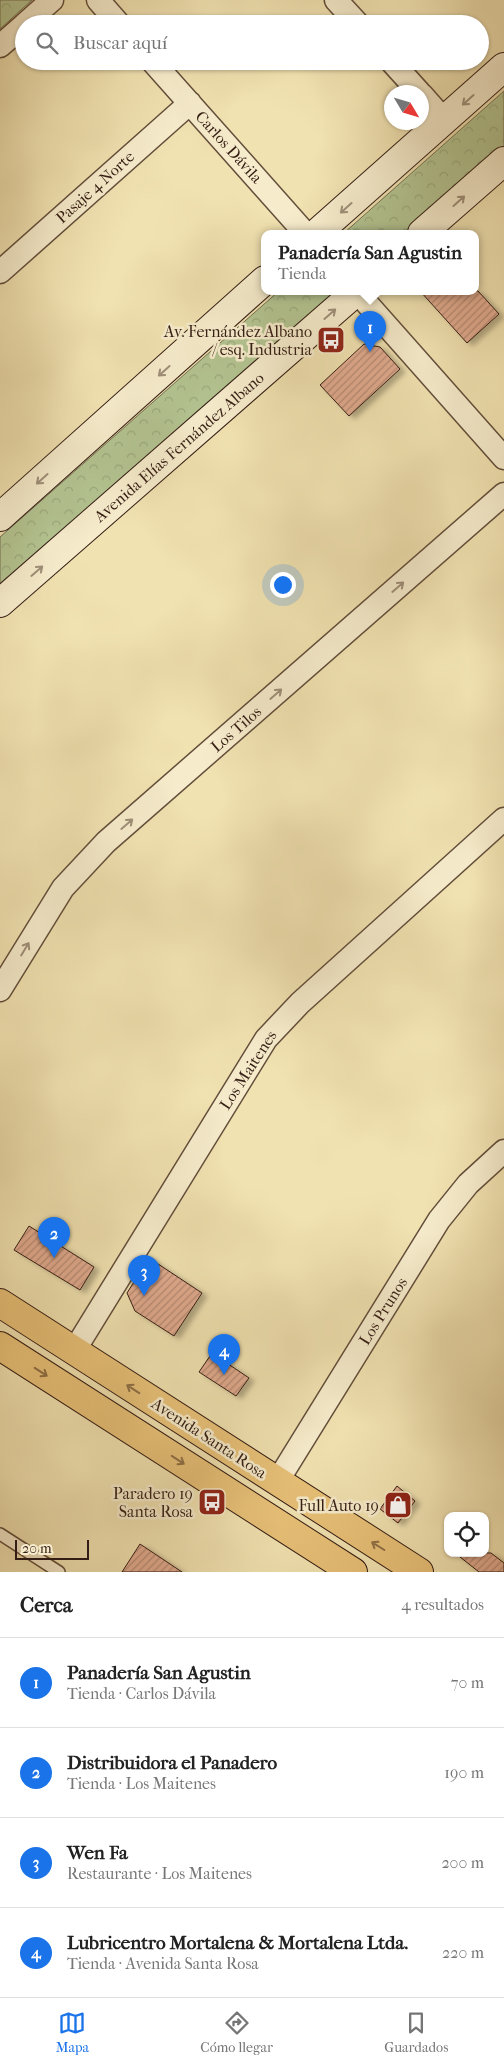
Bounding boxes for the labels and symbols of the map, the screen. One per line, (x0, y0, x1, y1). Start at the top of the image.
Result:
north arrow (384, 85, 429, 130)
one-way arrow (461, 94, 474, 106)
street label: Carlos Dávila (192, 107, 267, 187)
street label: Pasaje 4 Norte (52, 147, 138, 227)
one-way arrow (452, 195, 465, 207)
one-way arrow (340, 202, 353, 214)
one-way arrow (324, 309, 337, 320)
pin: 1 (354, 311, 386, 352)
place label: Av. Fernández Albano / esq. Industria (163, 322, 313, 359)
bus stop icon: Av. Fernández Albano / esq. Industria (316, 325, 346, 355)
one-way arrow (157, 365, 170, 377)
street label: Avenida Elías Fernández Albano (89, 368, 268, 527)
one-way arrow (36, 474, 49, 485)
one-way arrow (30, 565, 43, 577)
your location (270, 572, 296, 598)
one-way arrow (392, 581, 405, 593)
one-way arrow (270, 688, 283, 700)
street label: Los Tilos (207, 702, 265, 756)
one-way arrow (121, 818, 134, 830)
one-way arrow (20, 942, 30, 956)
street label: Los Maitenes (215, 1027, 281, 1113)
pin: 2 (38, 1217, 70, 1258)
pin: 3 (128, 1255, 160, 1296)
street label: Los Prunos (355, 1274, 411, 1348)
pin: 4 (208, 1334, 240, 1375)
one-way arrow (34, 1367, 48, 1378)
one-way arrow (127, 1384, 141, 1394)
street label: Avenida Santa Rosa (147, 1393, 271, 1483)
one-way arrow (171, 1455, 185, 1465)
place label: Paradero 19 Santa Rosa (113, 1484, 194, 1521)
bus stop icon: Paradero 19 Santa Rosa (197, 1487, 227, 1517)
shop icon: Full Auto 19 (383, 1490, 413, 1520)
place label: Full Auto 19 (299, 1496, 379, 1515)
scale bar (15, 1537, 89, 1560)
one-way arrow (371, 1541, 385, 1551)

